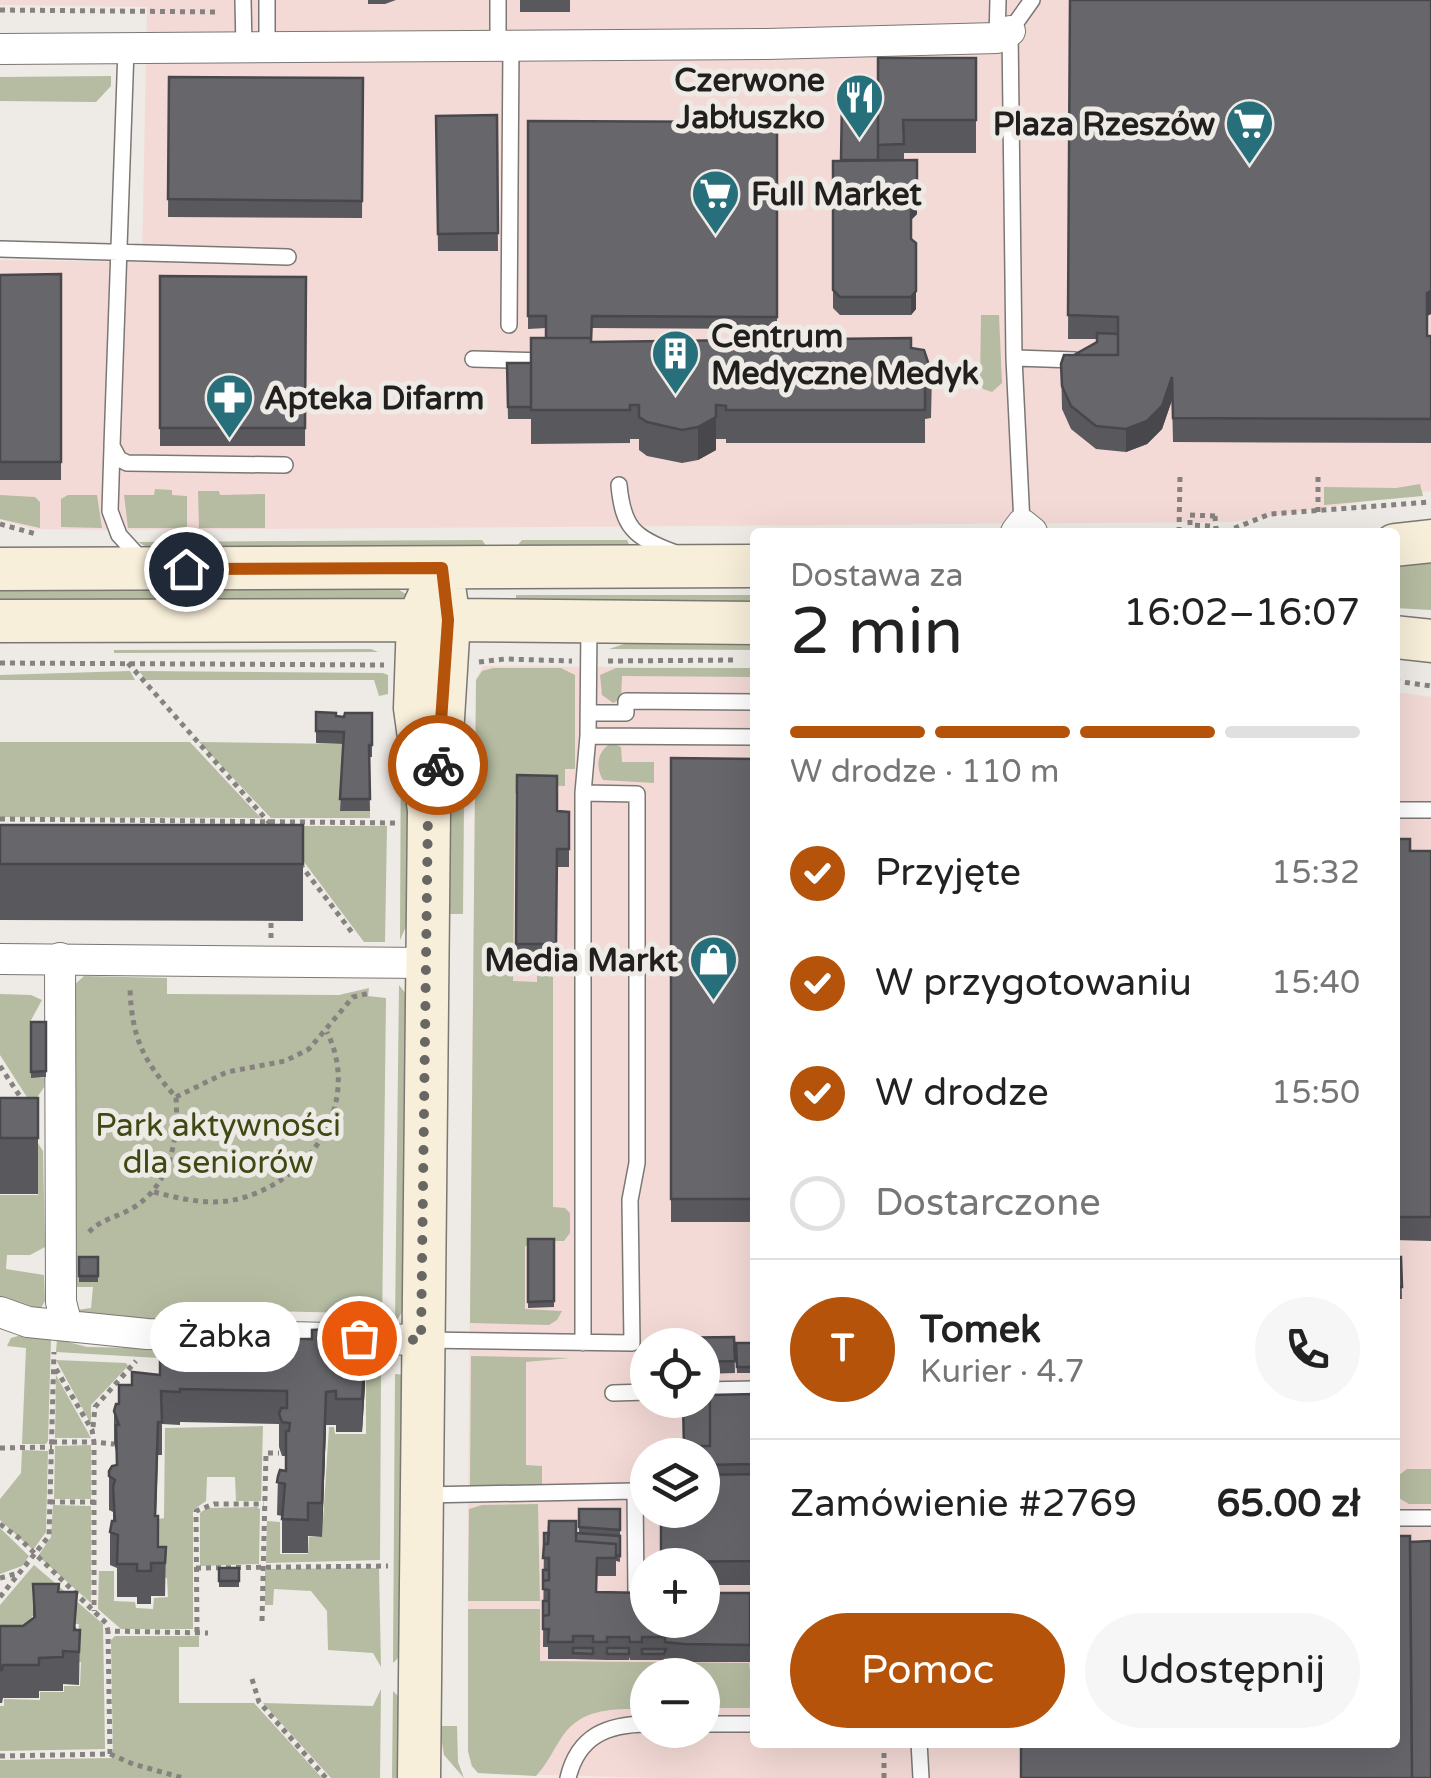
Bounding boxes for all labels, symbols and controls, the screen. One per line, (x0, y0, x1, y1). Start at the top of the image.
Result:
place label: Czerwone Jabłuszko (674, 62, 825, 137)
restaurant icon: Czerwone Jabłuszko (834, 72, 886, 140)
supermarket icon: Plaza Rzeszów (1224, 98, 1276, 166)
place label: Plaza Rzeszów (993, 106, 1215, 144)
supermarket icon: Full Market (690, 168, 742, 236)
place label: Full Market (751, 176, 922, 214)
place label: Centrum Medyczne Medyk (711, 318, 979, 393)
building icon: Centrum Medyczne Medyk (650, 328, 702, 396)
pharmacy icon: Apteka Difarm (203, 372, 255, 440)
place label: Apteka Difarm (264, 380, 484, 418)
pin (144, 527, 229, 612)
icon: home (159, 542, 214, 597)
text: Dostawa za (790, 557, 963, 595)
text: 16:02–16:07 (1123, 590, 1360, 636)
text: 2 min (790, 593, 963, 672)
courier (388, 715, 488, 815)
icon: bike (411, 738, 466, 793)
text: W drodze · 110 m (790, 753, 1059, 791)
icon: check (790, 846, 845, 901)
text: Przyjęte (875, 850, 1021, 896)
text: 15:32 (1271, 854, 1360, 892)
shop icon: Media Markt (687, 934, 739, 1002)
place label: Media Markt (484, 942, 679, 980)
icon: check (790, 956, 845, 1011)
text: W przygotowaniu (875, 960, 1192, 1006)
text: 15:40 (1271, 964, 1360, 1002)
icon: check (790, 1066, 845, 1121)
text: W drodze (875, 1070, 1049, 1116)
text: 15:50 (1271, 1074, 1360, 1112)
park label: Park aktywności dla seniorów (95, 1107, 341, 1182)
text: Dostarczone (875, 1180, 1101, 1226)
pin (317, 1296, 402, 1381)
button: phone (1255, 1297, 1360, 1402)
callout: Żabka (149, 1303, 299, 1373)
text: Tomek (920, 1307, 1041, 1353)
icon: bag (332, 1311, 387, 1366)
text: Żabka (178, 1318, 272, 1356)
text: T (831, 1326, 854, 1372)
map controls (630, 1328, 720, 1748)
button: locate (630, 1328, 720, 1418)
text: Kurier · 4.7 (920, 1353, 1085, 1391)
button: layers (630, 1438, 720, 1528)
text: Zamówienie #2769 (790, 1481, 1137, 1527)
text: 65.00 zł (1216, 1481, 1360, 1527)
button: + (630, 1548, 720, 1638)
button: Pomoc (790, 1613, 1065, 1728)
button: Udostępnij (1085, 1613, 1360, 1728)
button: − (630, 1658, 720, 1748)

